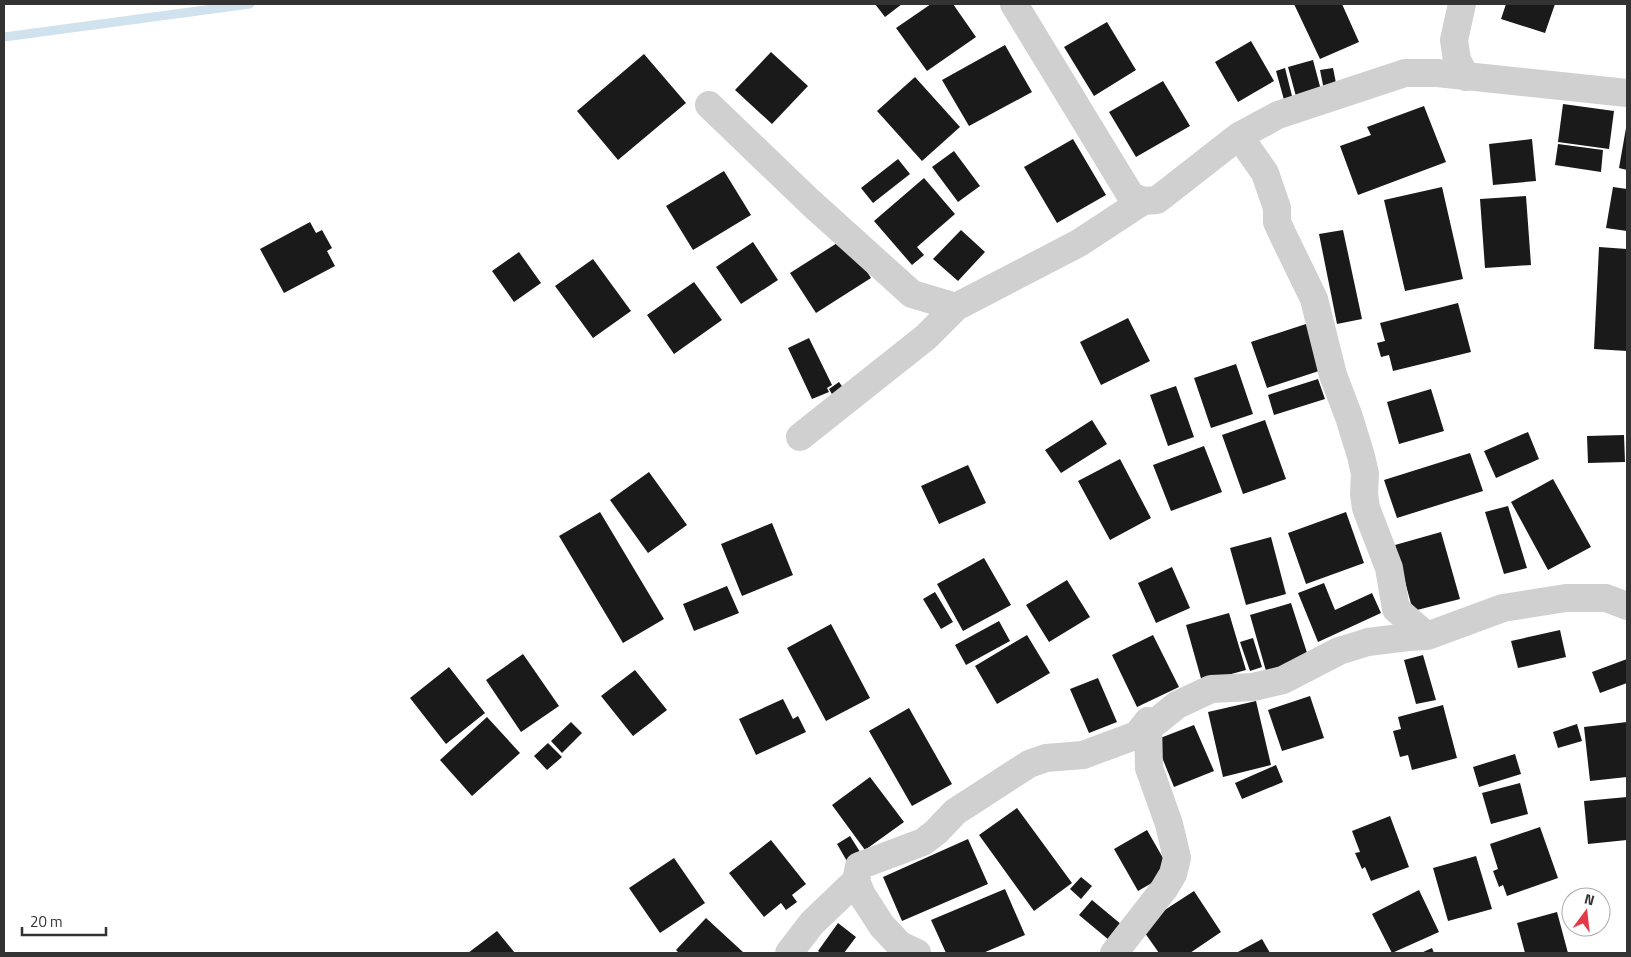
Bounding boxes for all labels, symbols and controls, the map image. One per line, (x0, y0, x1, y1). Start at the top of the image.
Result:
north arrow (1561, 887, 1611, 937)
text: N (1582, 888, 1597, 910)
scale bar (22, 904, 106, 936)
text: 20 m (30, 910, 63, 933)

